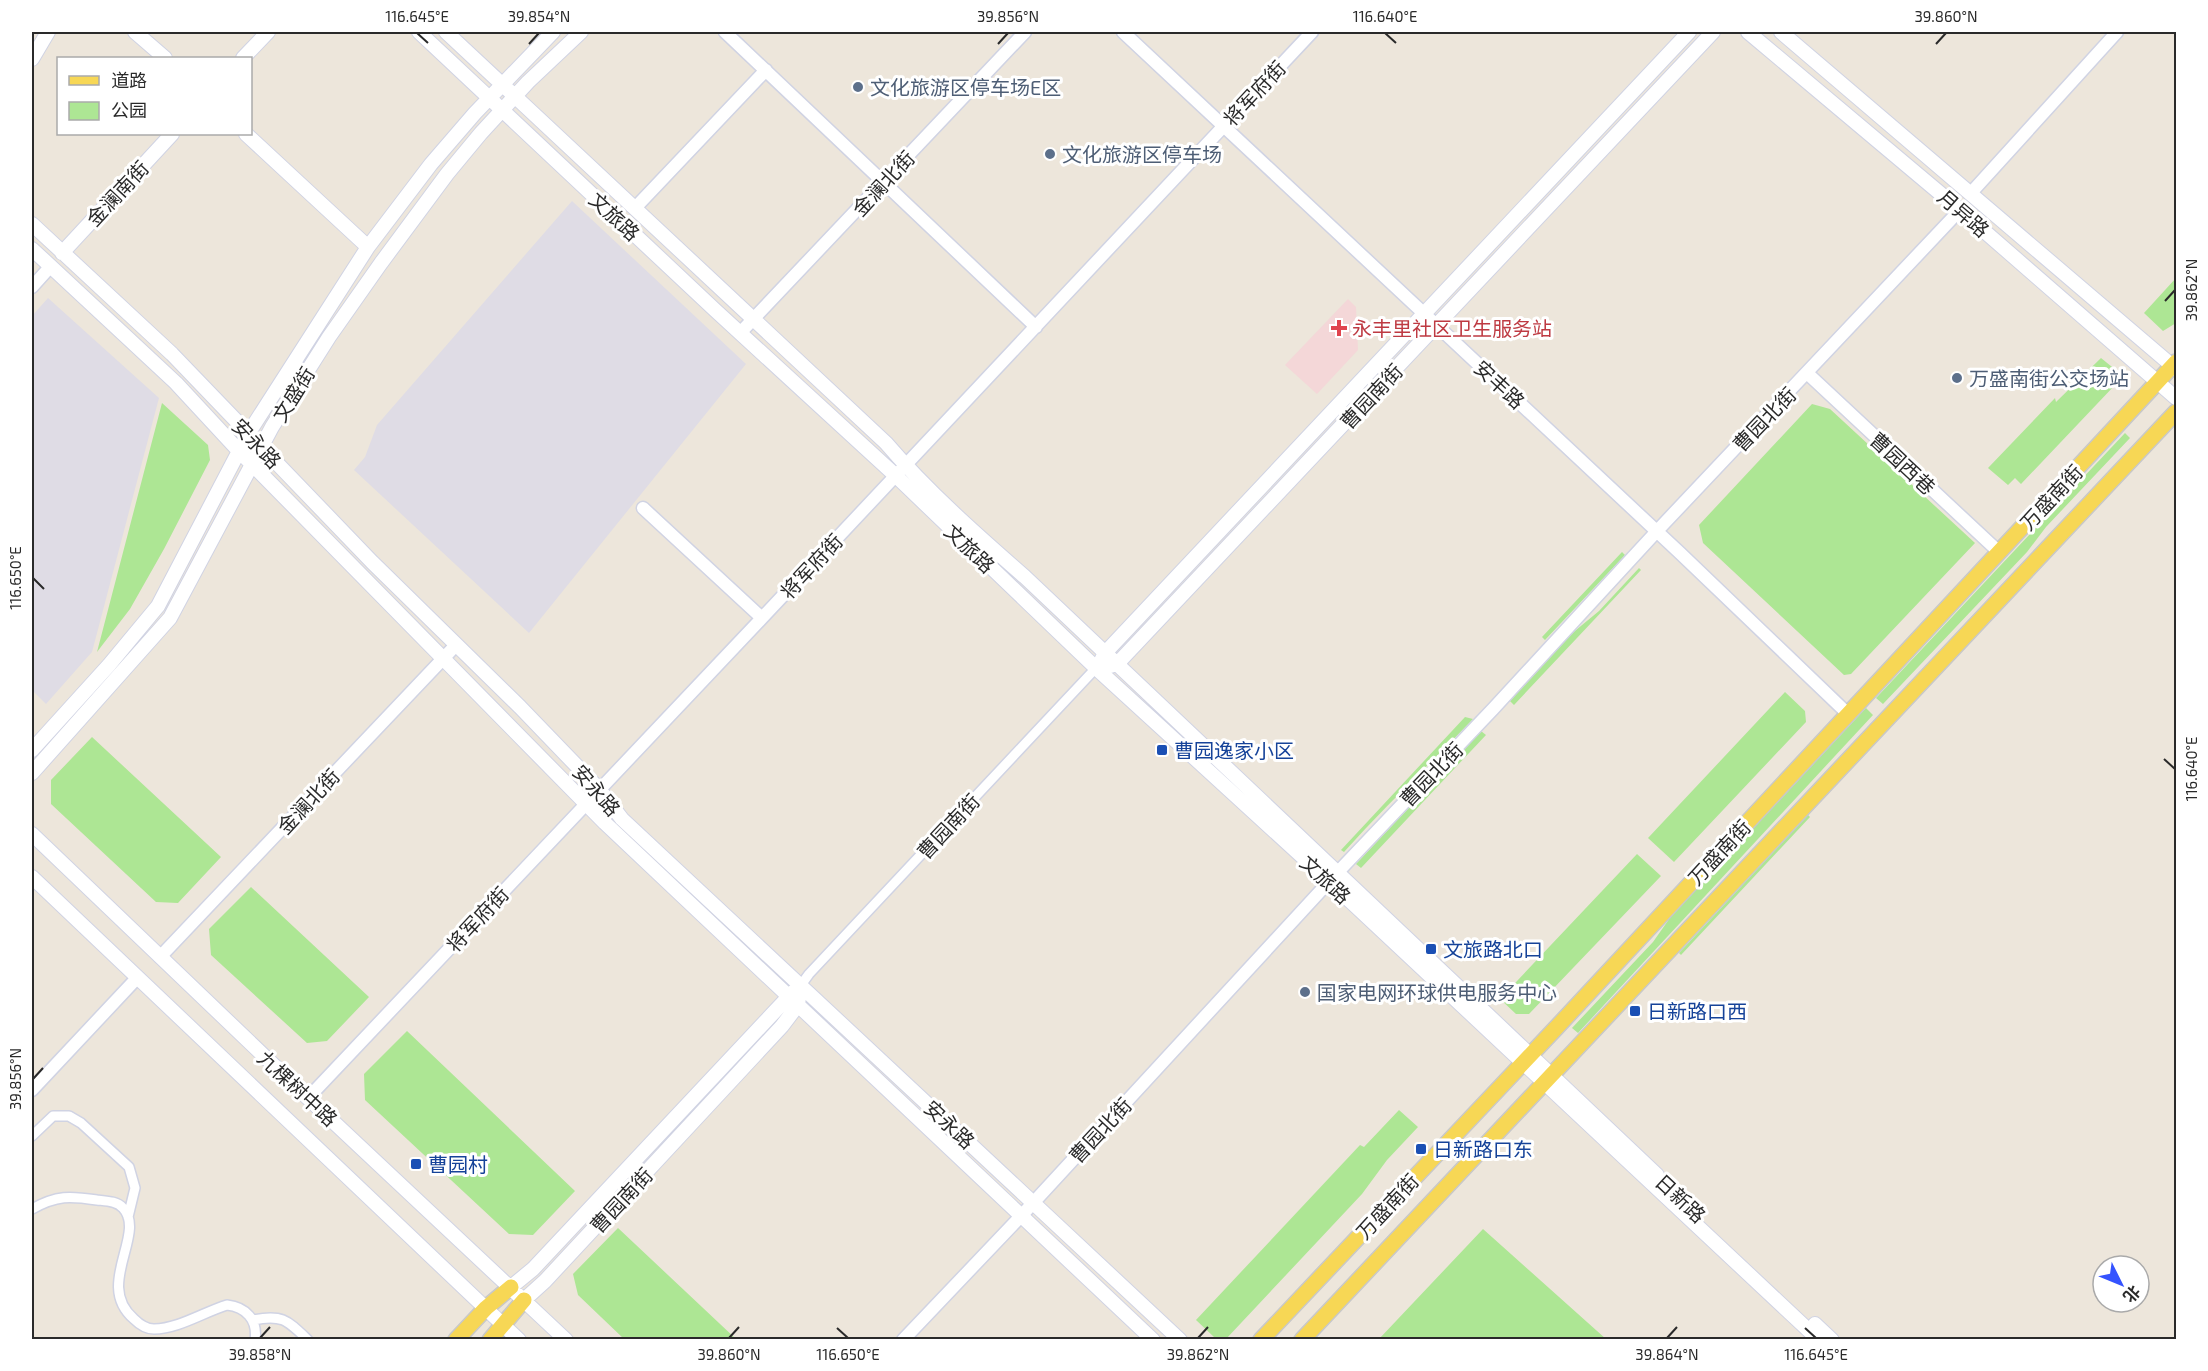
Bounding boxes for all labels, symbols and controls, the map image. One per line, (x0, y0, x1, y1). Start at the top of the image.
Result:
text: 116.645°E (385, 7, 449, 25)
text: 39.854°N (508, 7, 570, 25)
text: 39.856°N (977, 7, 1039, 25)
text: 116.640°E (1353, 7, 1417, 25)
text: 39.860°N (1914, 7, 1978, 25)
street label: 将军府街 (1218, 56, 1290, 130)
legend (57, 57, 252, 135)
text: 道路 (111, 69, 147, 91)
place label: 文化旅游区停车场E区 (870, 75, 1061, 99)
marker: 文化旅游区停车场E区 (851, 80, 865, 94)
text: 公园 (111, 99, 147, 121)
place label: 文化旅游区停车场 (1062, 142, 1222, 166)
street label: 金澜北街 (847, 146, 919, 220)
marker: 文化旅游区停车场 (1043, 147, 1057, 161)
street label: 金澜南街 (81, 156, 153, 230)
street label: 月异路 (1933, 184, 1995, 242)
street label: 文旅路 (585, 187, 645, 245)
text: 39.862°N (2182, 259, 2200, 321)
place label: 永丰里社区卫生服务站 (1352, 316, 1552, 340)
marker: 永丰里社区卫生服务站 (1330, 319, 1348, 337)
street label: 安丰路 (1470, 355, 1530, 413)
street label: 曹园南街 (1335, 359, 1407, 433)
street label: 文盛街 (267, 362, 319, 426)
place label: 万盛南街公交场站 (1969, 366, 2129, 390)
marker: 万盛南街公交场站 (1950, 371, 1964, 385)
street label: 曹园北街 (1728, 382, 1800, 456)
street label: 安永路 (228, 413, 286, 473)
street label: 曹园西巷 (1866, 427, 1940, 499)
street label: 万盛南街 (2015, 460, 2087, 534)
street label: 文旅路 (940, 519, 1000, 577)
street label: 将军府街 (775, 529, 847, 603)
text: 116.650°E (6, 546, 24, 610)
street label: 曹园北街 (1395, 737, 1467, 811)
text: 116.640°E (2182, 737, 2200, 801)
place label: 曹园逸家小区 (1174, 738, 1294, 762)
marker: 曹园逸家小区 (1155, 743, 1169, 757)
street label: 安永路 (568, 759, 626, 821)
street label: 金澜北街 (272, 764, 344, 838)
street label: 曹园南街 (912, 789, 984, 863)
street label: 万盛南街 (1683, 815, 1755, 889)
street label: 文旅路 (1296, 850, 1356, 908)
street label: 将军府街 (441, 882, 513, 956)
place label: 文旅路北口 (1443, 937, 1543, 961)
marker: 文旅路北口 (1424, 942, 1438, 956)
place label: 国家电网环球供电服务中心 (1317, 980, 1557, 1004)
marker: 国家电网环球供电服务中心 (1298, 985, 1312, 999)
place label: 日新路口西 (1647, 999, 1747, 1023)
marker: 日新路口西 (1628, 1004, 1642, 1018)
street label: 九棵树中路 (253, 1045, 343, 1131)
text: 39.856°N (6, 1048, 24, 1110)
street label: 曹园北街 (1064, 1093, 1136, 1167)
street label: 安永路 (920, 1095, 980, 1153)
place label: 日新路口东 (1433, 1137, 1533, 1161)
marker: 日新路口东 (1414, 1142, 1428, 1156)
place label: 曹园村 (428, 1152, 488, 1176)
marker: 曹园村 (409, 1157, 423, 1171)
street label: 曹园南街 (585, 1163, 657, 1237)
street label: 万盛南街 (1351, 1169, 1423, 1243)
street label: 日新路 (1651, 1169, 1711, 1227)
north arrow (2091, 1254, 2151, 1314)
text: 北 (2120, 1282, 2145, 1307)
text: 39.858°N (229, 1345, 291, 1363)
text: 39.860°N (697, 1345, 761, 1363)
text: 116.650°E (816, 1345, 880, 1363)
text: 39.862°N (1167, 1345, 1229, 1363)
text: 39.864°N (1635, 1345, 1699, 1363)
text: 116.645°E (1784, 1345, 1848, 1363)

